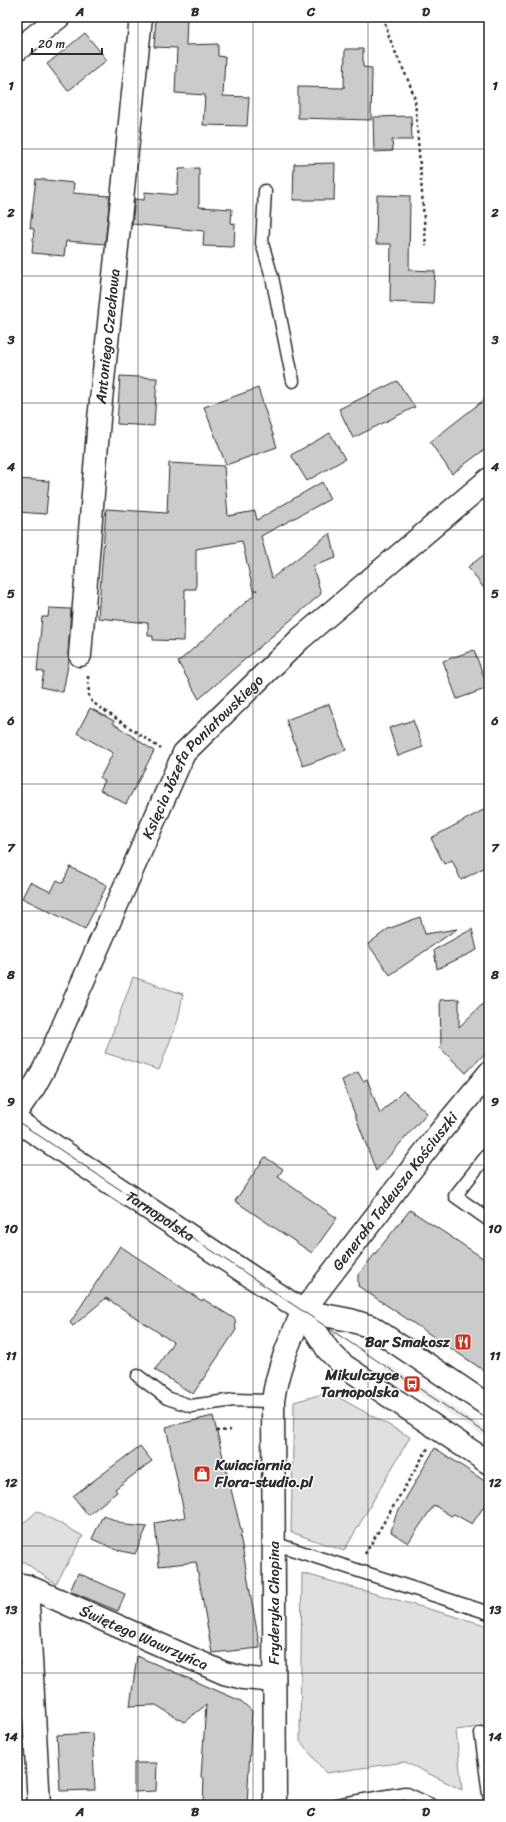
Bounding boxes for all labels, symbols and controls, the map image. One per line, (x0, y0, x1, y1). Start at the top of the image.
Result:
text: A (75, 0, 84, 23)
text: B (191, 0, 200, 23)
text: C (306, 0, 316, 23)
text: D (422, 0, 430, 23)
scale bar (32, 30, 102, 56)
text: 20 m (38, 33, 65, 55)
text: 1 (8, 74, 14, 97)
text: 1 (492, 74, 498, 97)
text: 2 (6, 201, 15, 224)
text: 2 (490, 201, 499, 224)
street label: Antoniego Czechowa (88, 267, 128, 406)
text: 3 (6, 328, 15, 351)
text: 3 (490, 328, 499, 351)
text: 4 (6, 455, 16, 478)
text: 4 (490, 455, 500, 478)
text: 5 (7, 582, 15, 605)
text: 5 (491, 582, 499, 605)
street label: Księcia Józefa Poniatowskiego (135, 668, 270, 843)
text: 6 (6, 709, 15, 732)
text: 6 (490, 709, 499, 732)
text: 7 (7, 836, 16, 859)
text: 7 (491, 836, 500, 859)
text: 8 (6, 963, 15, 986)
text: 8 (490, 963, 499, 986)
text: 9 (7, 1090, 15, 1113)
text: 9 (491, 1090, 499, 1113)
street label: Generała Tadeusza Kościuszki (325, 1105, 465, 1276)
street label: Tarnopolska (120, 1184, 201, 1249)
text: 10 (4, 1217, 18, 1240)
text: 10 (488, 1217, 502, 1240)
place label: Bar Smakosz (365, 1329, 451, 1355)
restaurant icon: Bar Smakosz (453, 1332, 473, 1352)
text: 11 (5, 1344, 17, 1367)
text: 11 (489, 1344, 501, 1367)
place label: Mikulczyce Tarnopolska (321, 1362, 400, 1405)
bus stop icon: Mikulczyce Tarnopolska (402, 1374, 422, 1394)
place label: Kwiaciarnia Flora-studio.pl (214, 1452, 314, 1495)
shop icon: Kwiaciarnia Flora-studio.pl (192, 1464, 212, 1484)
text: 12 (4, 1471, 18, 1494)
text: 12 (488, 1471, 502, 1494)
street label: Fryderyka Chopina (261, 1541, 287, 1665)
text: 13 (5, 1598, 18, 1621)
street label: Świętego Wawrzyńca (75, 1598, 213, 1678)
text: 13 (489, 1598, 502, 1621)
text: 14 (4, 1725, 19, 1748)
text: 14 (488, 1725, 503, 1748)
text: A (75, 1800, 84, 1822)
text: B (191, 1800, 200, 1822)
text: C (306, 1800, 316, 1822)
text: D (422, 1800, 430, 1822)

